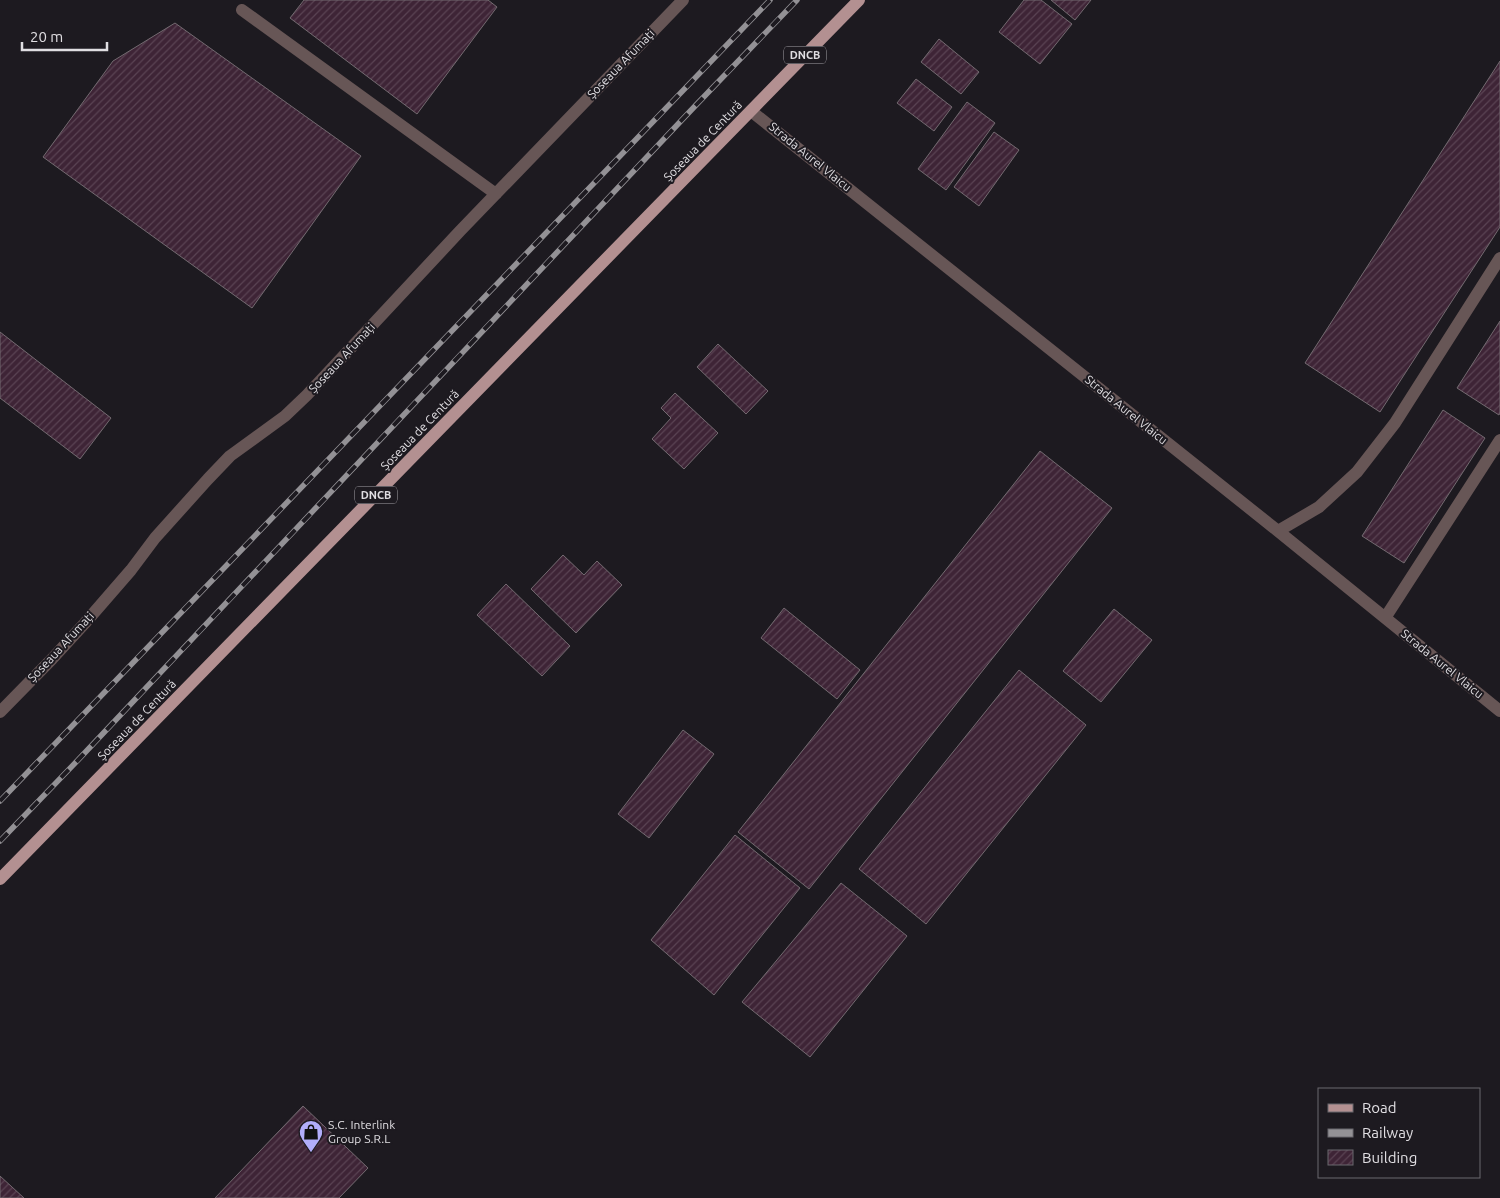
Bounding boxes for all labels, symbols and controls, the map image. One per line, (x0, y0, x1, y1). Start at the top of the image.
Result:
scale bar (22, 20, 108, 52)
street label: Șoseaua Afumați (585, 27, 657, 101)
text: 20 m (30, 28, 63, 45)
road number: DNCB (784, 46, 826, 64)
street label: Șoseaua de Centură (661, 98, 744, 183)
street label: Strada Aurel Vlaicu (767, 120, 854, 194)
street label: Șoseaua Afumați (306, 320, 377, 395)
street label: Strada Aurel Vlaicu (1083, 373, 1170, 447)
street label: Șoseaua de Centură (378, 387, 461, 472)
road number: DNCB (355, 486, 397, 504)
street label: Șoseaua Afumați (25, 609, 96, 684)
street label: Strada Aurel Vlaicu (1399, 627, 1486, 701)
street label: Șoseaua de Centură (95, 677, 178, 762)
legend (1318, 1088, 1480, 1178)
text: Road (1362, 1099, 1397, 1116)
place label: S.C. Interlink Group S.R.L (328, 1118, 395, 1145)
shop icon: S.C. Interlink Group S.R.L (298, 1119, 324, 1153)
text: Railway (1362, 1124, 1413, 1141)
text: Building (1362, 1149, 1417, 1166)

